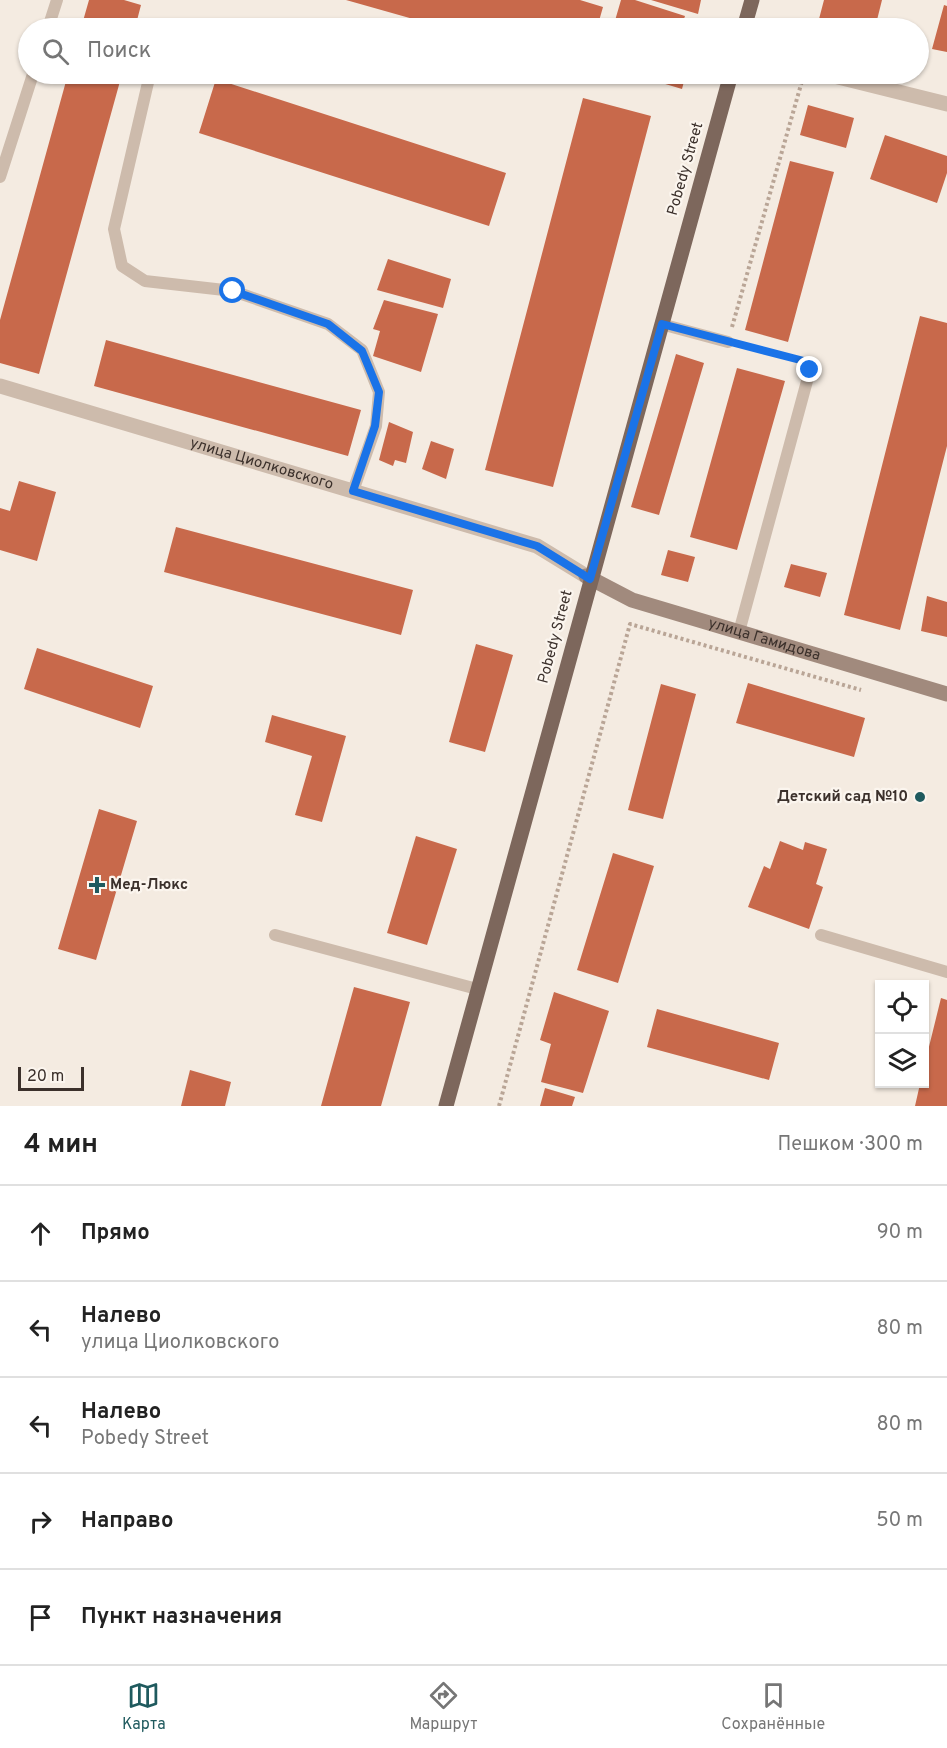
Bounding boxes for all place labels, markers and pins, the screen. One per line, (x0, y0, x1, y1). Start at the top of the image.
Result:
place label: Детский сад №10 (777, 788, 908, 807)
marker: Детский сад №10 (913, 790, 927, 804)
marker: Мед-Люкс (88, 876, 106, 894)
place label: Мед-Люкс (110, 876, 188, 895)

